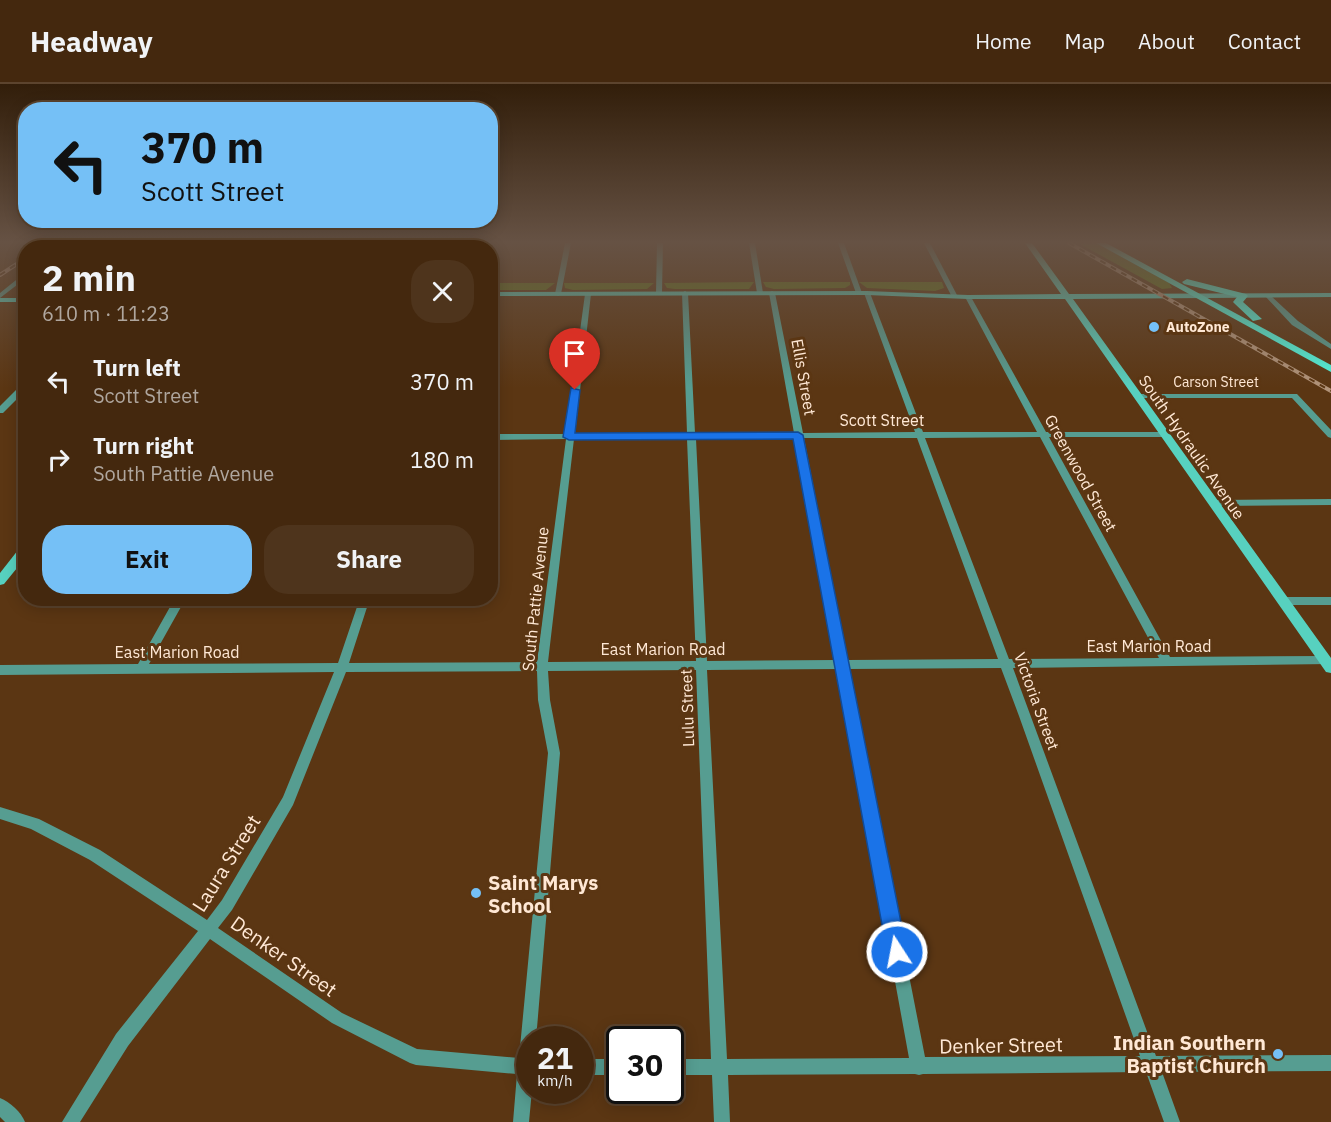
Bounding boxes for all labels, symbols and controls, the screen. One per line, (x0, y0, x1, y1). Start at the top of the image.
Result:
text: Headway (30, 23, 153, 60)
text: Home (975, 27, 1032, 55)
text: Map (1065, 27, 1105, 55)
text: About (1138, 27, 1195, 55)
text: Contact (1228, 27, 1301, 55)
text: 370 m (141, 120, 264, 175)
icon: left (42, 126, 120, 204)
text: Scott Street (141, 173, 284, 208)
text: 2 min (42, 254, 136, 301)
button: close (411, 260, 474, 323)
text: 610 m · 11:23 (42, 300, 170, 327)
place label: AutoZone (1166, 318, 1230, 336)
marker: AutoZone (1147, 320, 1161, 334)
pin (549, 328, 600, 390)
icon: arrive (558, 337, 591, 370)
street label: Ellis Street (787, 337, 821, 417)
text: Turn left (93, 353, 181, 382)
icon: left (42, 365, 75, 398)
text: 370 m (410, 367, 474, 396)
street label: South Hydraulic Avenue (1135, 371, 1249, 523)
street label: Carson Street (1173, 373, 1259, 391)
text: Scott Street (93, 382, 199, 409)
street label: Scott Street (840, 410, 924, 430)
street label: Greenwood Street (1041, 411, 1121, 535)
text: Turn right (93, 431, 194, 460)
icon: right (42, 443, 75, 476)
text: 180 m (410, 445, 474, 474)
text: South Pattie Avenue (93, 460, 274, 487)
button: Exit (42, 525, 252, 594)
button: Share (264, 525, 474, 594)
street label: South Pattie Avenue (517, 526, 553, 672)
street label: East Marion Road (1087, 636, 1211, 656)
street label: East Marion Road (601, 639, 725, 659)
street label: East Marion Road (115, 642, 239, 662)
street label: Victoria Street (1010, 649, 1064, 753)
street label: Lulu Street (676, 669, 698, 747)
street label: Laura Street (186, 809, 266, 917)
place label: Saint Marys School (488, 869, 598, 919)
marker: Saint Marys School (469, 886, 483, 900)
street label: Denker Street (226, 909, 342, 1003)
position arrow (865, 920, 929, 984)
speed limit sign: 30 (606, 1026, 684, 1104)
place label: Indian Southern Baptist Church (1113, 1029, 1266, 1079)
street label: Denker Street (939, 1030, 1063, 1060)
text: 21 (537, 1038, 573, 1077)
marker: Indian Southern Baptist Church (1271, 1047, 1285, 1061)
text: km/h (537, 1071, 573, 1090)

